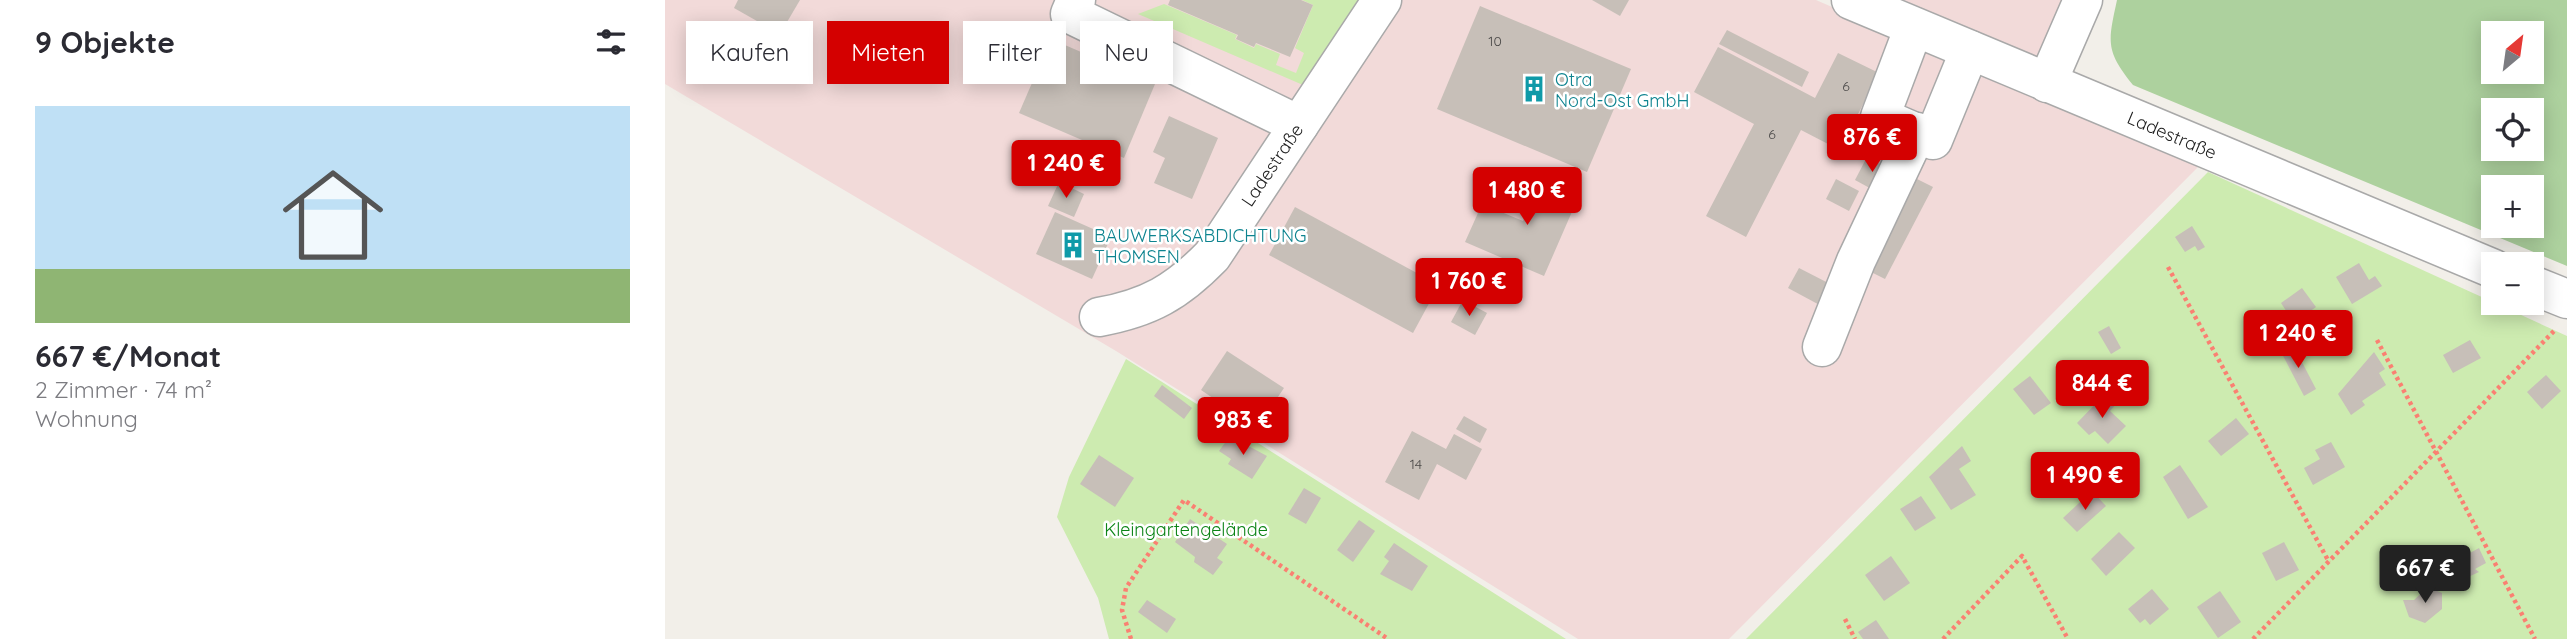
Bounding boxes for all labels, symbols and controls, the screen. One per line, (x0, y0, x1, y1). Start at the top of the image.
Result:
chip: Kaufen (686, 21, 813, 84)
chip: Mieten (827, 21, 949, 84)
chip: Filter (963, 21, 1066, 84)
chip: Neu (1080, 21, 1173, 84)
north arrow (2481, 21, 2545, 84)
map controls (2481, 21, 2544, 315)
text: 9 Objekte (35, 23, 175, 61)
icon: filters (592, 23, 630, 61)
house number: 10 (1488, 32, 1502, 50)
place label: Otra Nord-Ost GmbH (1555, 68, 1689, 112)
building icon: Otra Nord-Ost GmbH (1519, 74, 1549, 104)
house number: 6 (1842, 77, 1850, 95)
button: locate (2481, 98, 2544, 161)
street label: Ladestraße (2124, 106, 2220, 164)
pin: 876 € (1823, 114, 1921, 174)
street label: Ladestraße (1236, 119, 1308, 211)
text: 876 € (1843, 122, 1901, 151)
house number: 6 (1768, 125, 1776, 143)
pin: 1 240 € (1001, 140, 1131, 200)
text: 1 240 € (1028, 148, 1104, 177)
icon: home (270, 152, 396, 278)
pin: 1 480 € (1462, 168, 1592, 227)
text: 1 480 € (1489, 175, 1565, 204)
button: + (2481, 175, 2544, 238)
place label: BAUWERKSABDICHTUNG THOMSEN (1094, 224, 1307, 268)
building icon: BAUWERKSABDICHTUNG THOMSEN (1058, 230, 1088, 260)
button: − (2481, 252, 2544, 315)
pin: 1 760 € (1404, 258, 1534, 318)
text: 1 760 € (1431, 266, 1507, 295)
pin: 1 240 € (2233, 310, 2363, 370)
text: 1 240 € (2260, 318, 2336, 347)
text: 667 €/Monat (35, 337, 221, 375)
pin: 844 € (2053, 360, 2151, 420)
text: 844 € (2072, 368, 2132, 397)
text: 2 Zimmer · 74 m² (35, 375, 212, 404)
pin: 983 € (1194, 398, 1292, 457)
text: Wohnung (35, 404, 138, 433)
text: 983 € (1214, 405, 1272, 434)
pin: 1 490 € (2020, 452, 2150, 512)
house number: 14 (1410, 455, 1422, 473)
text: 1 490 € (2047, 460, 2123, 489)
park label: Kleingartengelände (1104, 518, 1268, 541)
pin: 667 € (2376, 546, 2474, 605)
text: 667 € (2396, 553, 2454, 582)

